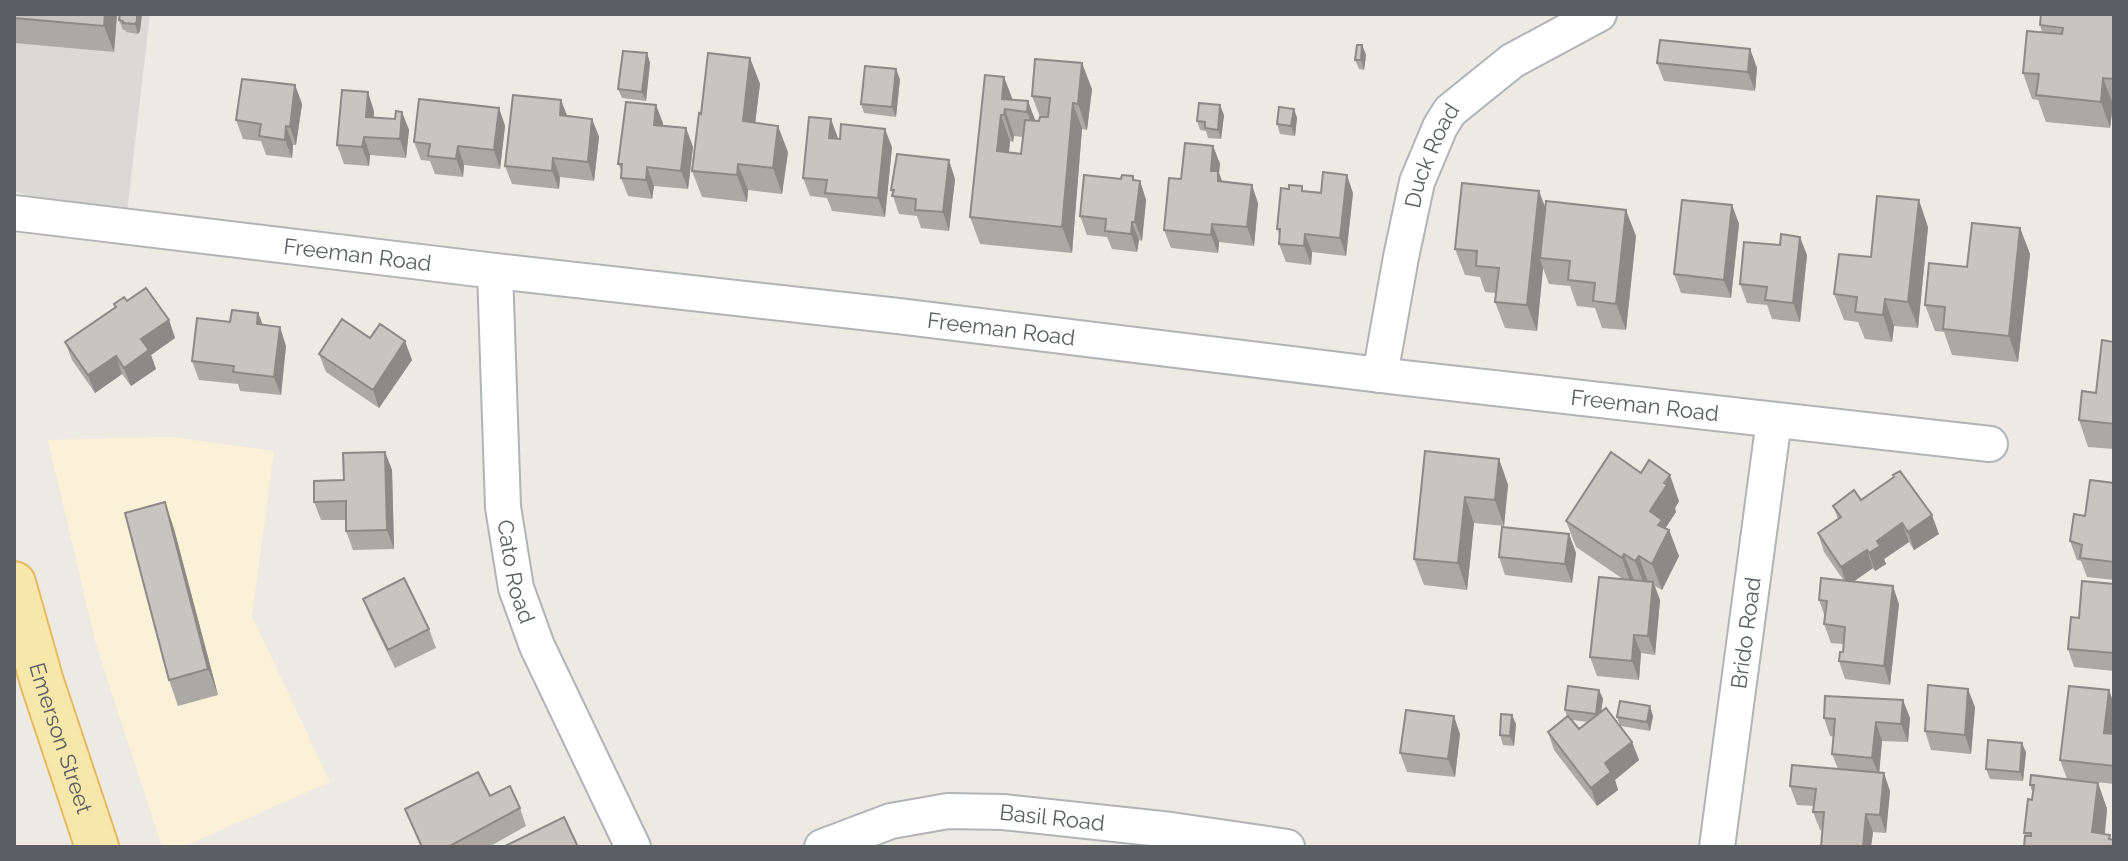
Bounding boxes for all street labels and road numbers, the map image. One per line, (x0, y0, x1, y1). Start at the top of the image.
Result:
street label: Duck Road (1399, 99, 1464, 210)
street label: Freeman Road (282, 233, 433, 276)
street label: Freeman Road (926, 307, 1077, 351)
street label: Freeman Road (1569, 384, 1720, 426)
street label: Cato Road (492, 518, 541, 627)
street label: Brido Road (1725, 575, 1766, 690)
street label: Emerson Street (24, 660, 98, 817)
street label: Basil Road (998, 799, 1106, 836)

